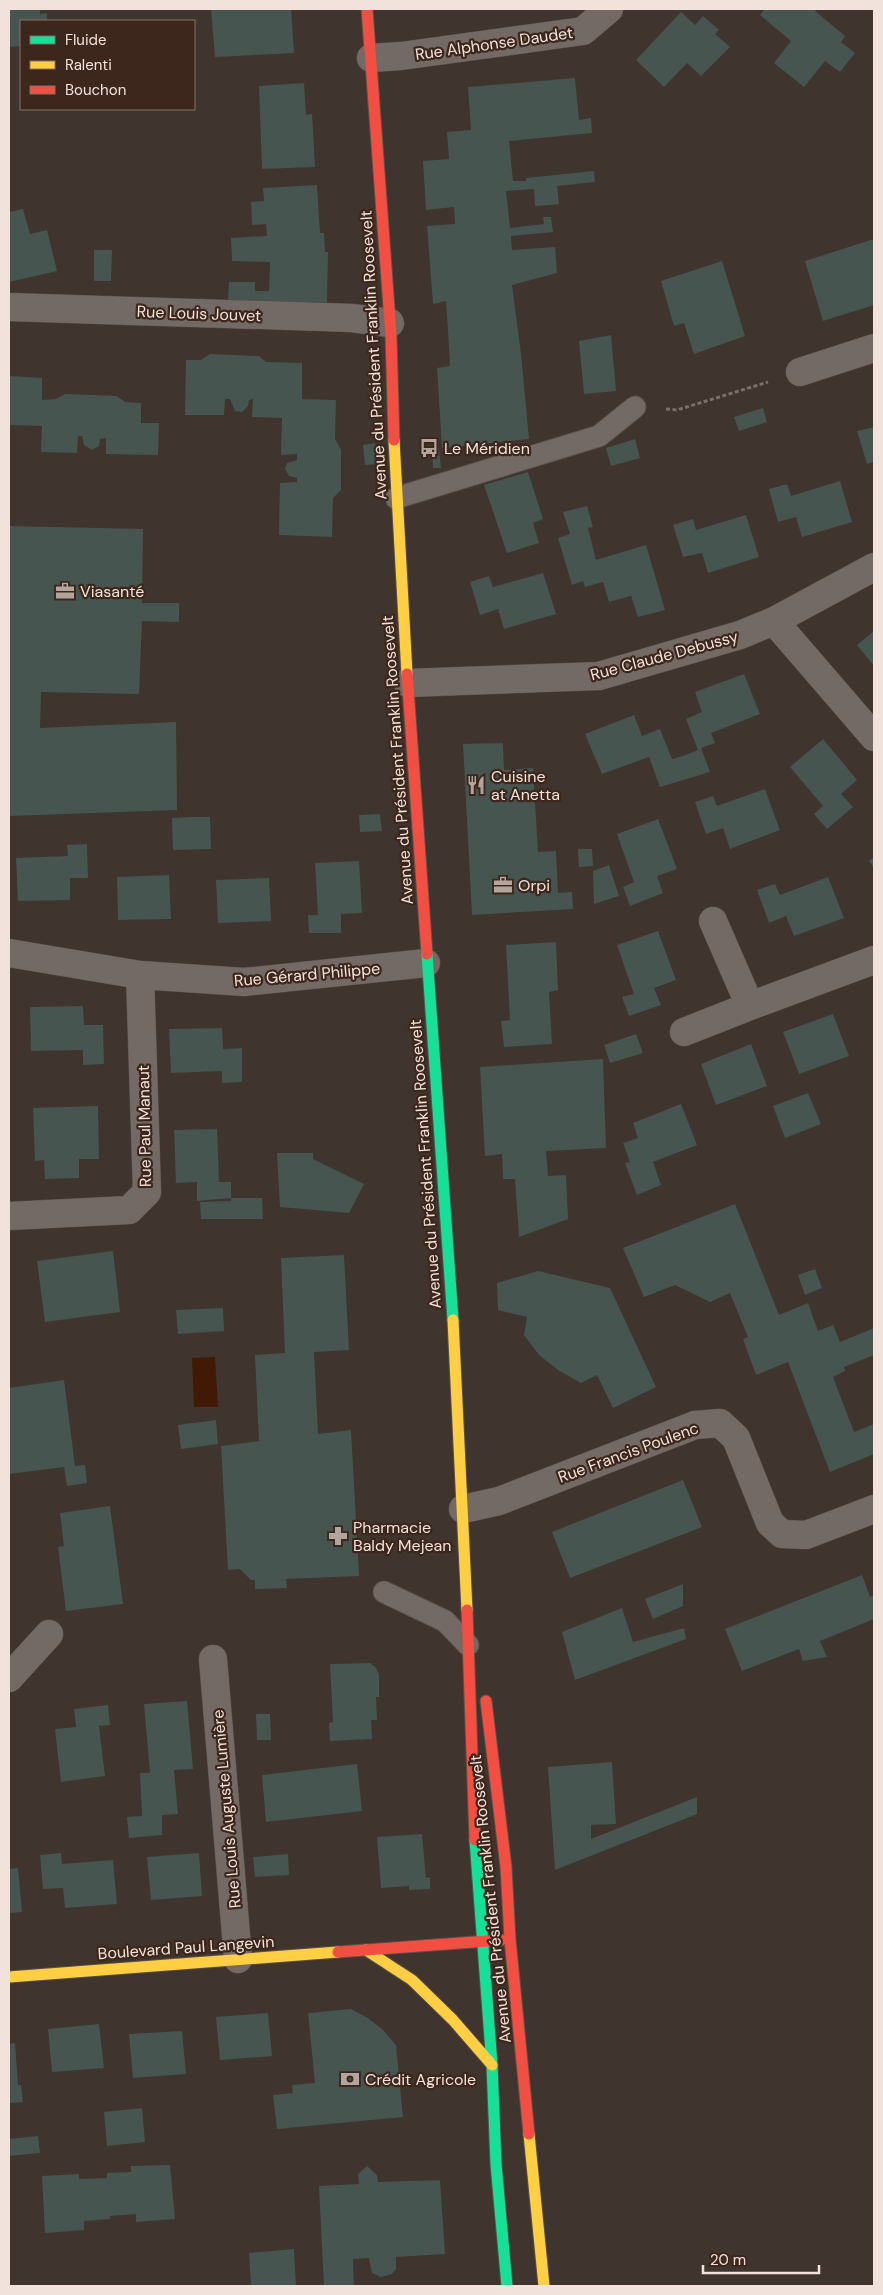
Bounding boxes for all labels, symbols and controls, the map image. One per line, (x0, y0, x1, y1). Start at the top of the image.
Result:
legend (20, 20, 195, 110)
street label: Rue Alphonse Daudet (414, 22, 574, 65)
text: Fluide (65, 30, 107, 50)
text: Ralenti (65, 55, 112, 75)
text: Bouchon (65, 80, 126, 100)
street label: Avenue du Président Franklin Roosevelt (355, 210, 392, 500)
street label: Rue Louis Jouvet (136, 301, 262, 326)
bus stop icon: Le Méridien (418, 437, 440, 459)
place label: Le Méridien (444, 438, 530, 459)
office icon: Viasanté (54, 580, 76, 602)
place label: Viasanté (80, 581, 144, 602)
street label: Avenue du Président Franklin Roosevelt (377, 615, 418, 905)
street label: Rue Claude Debussy (588, 626, 740, 685)
place label: Cuisine at Anetta (491, 766, 560, 805)
restaurant icon: Cuisine at Anetta (465, 774, 487, 796)
office icon: Orpi (492, 874, 514, 896)
place label: Orpi (518, 875, 550, 896)
street label: Rue Gérard Philippe (233, 958, 381, 991)
street label: Avenue du Président Franklin Roosevelt (405, 1019, 446, 1309)
street label: Rue Paul Manaut (133, 1065, 156, 1187)
street label: Rue Francis Poulenc (555, 1417, 701, 1488)
place label: Pharmacie Baldy Mejean (353, 1517, 452, 1556)
pharmacy icon: Pharmacie Baldy Mejean (327, 1525, 349, 1547)
street label: Rue Louis Auguste Lumière (207, 1709, 246, 1909)
street label: Avenue du Président Franklin Roosevelt (465, 1754, 516, 2044)
street label: Boulevard Paul Langevin (97, 1931, 275, 1964)
bank icon: Crédit Agricole (339, 2068, 361, 2090)
place label: Crédit Agricole (365, 2069, 476, 2090)
scale bar (703, 2242, 819, 2274)
text: 20 m (710, 2250, 746, 2270)

